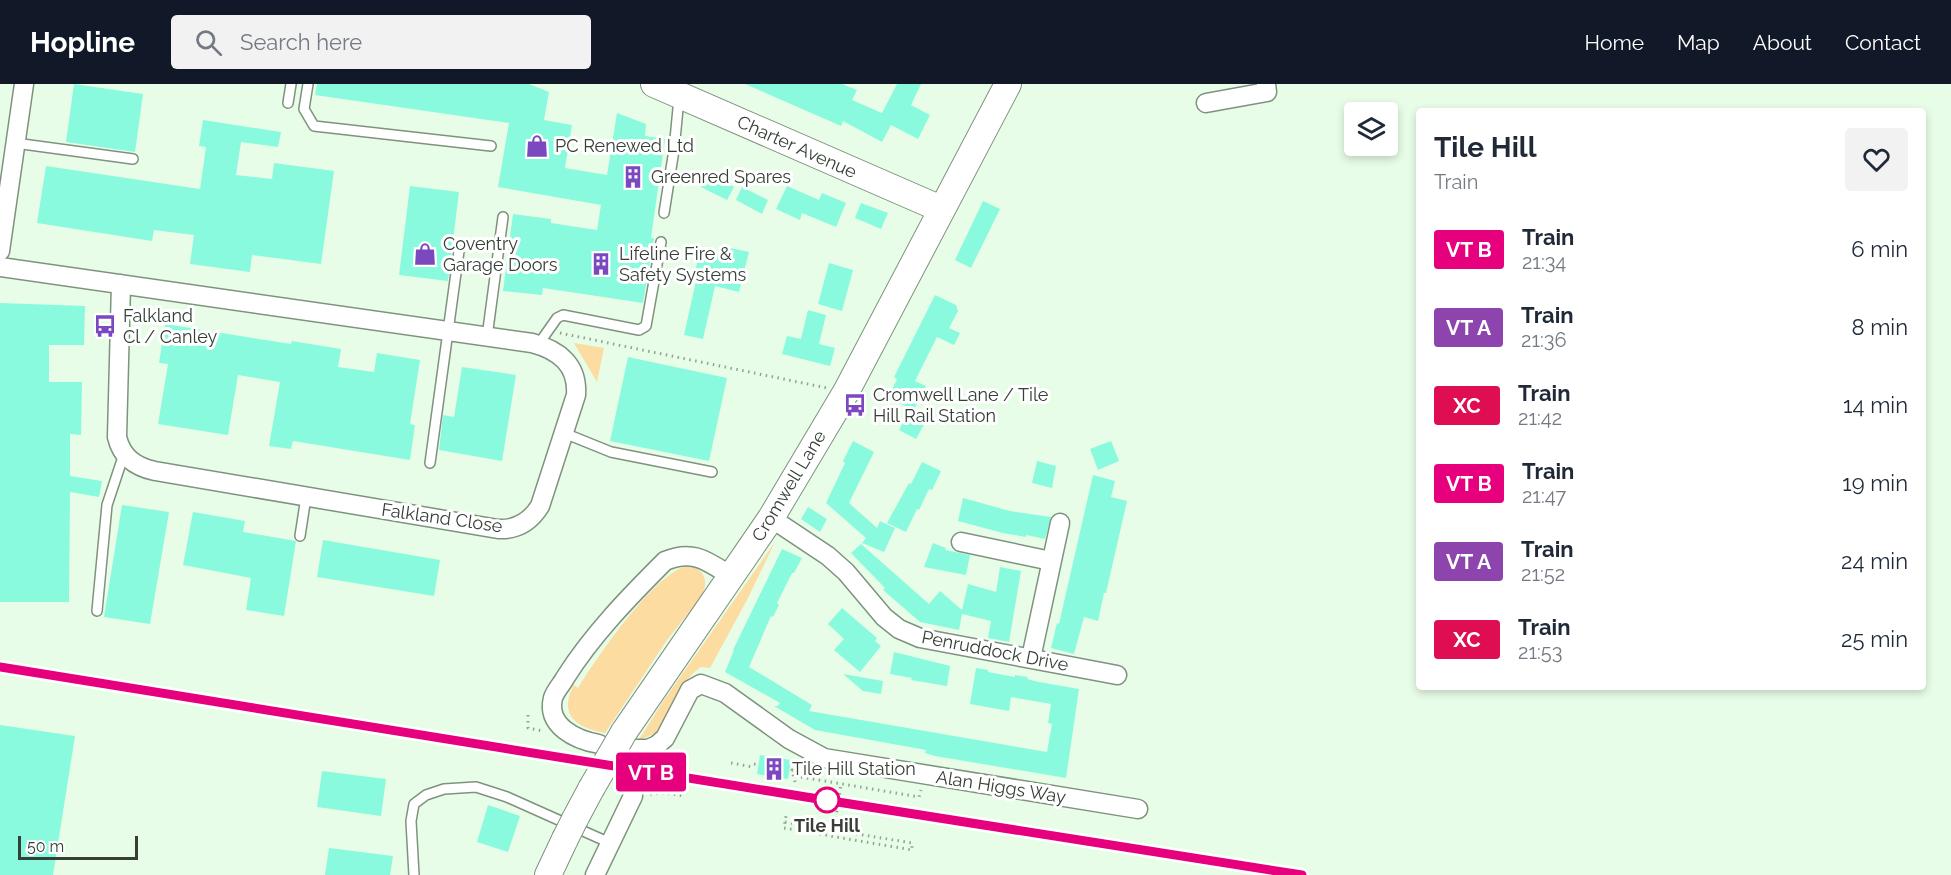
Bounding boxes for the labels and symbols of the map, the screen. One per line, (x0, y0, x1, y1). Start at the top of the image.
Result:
street label: Charter Avenue (734, 111, 861, 182)
shop icon: PC Renewed Ltd (524, 133, 550, 159)
place label: PC Renewed Ltd (555, 135, 694, 156)
building icon: Greenred Spares (620, 164, 646, 190)
place label: Greenred Spares (651, 166, 791, 187)
place label: Coventry Garage Doors (443, 233, 558, 275)
shop icon: Coventry Garage Doors (412, 241, 438, 267)
place label: Lifeline Fire & Safety Systems (619, 243, 746, 285)
building icon: Lifeline Fire & Safety Systems (588, 251, 614, 277)
place label: Falkland Cl / Canley (123, 305, 218, 347)
bus stop icon: Falkland Cl / Canley (92, 313, 118, 339)
place label: Cromwell Lane / Tile Hill Rail Station (873, 384, 1049, 426)
bus stop icon: Cromwell Lane / Tile Hill Rail Station (842, 392, 868, 418)
street label: Cromwell Lane (747, 426, 830, 545)
street label: Falkland Close (380, 499, 504, 536)
street label: Penruddock Drive (920, 626, 1071, 675)
line badge: VT B (609, 752, 693, 792)
building icon: Tile Hill Station (761, 756, 787, 782)
place label: Tile Hill Station (792, 758, 916, 779)
street label: Alan Higgs Way (935, 766, 1068, 807)
marker: Tile Hill (814, 787, 840, 813)
place label: Tile Hill (794, 815, 860, 836)
scale bar (18, 833, 138, 860)

